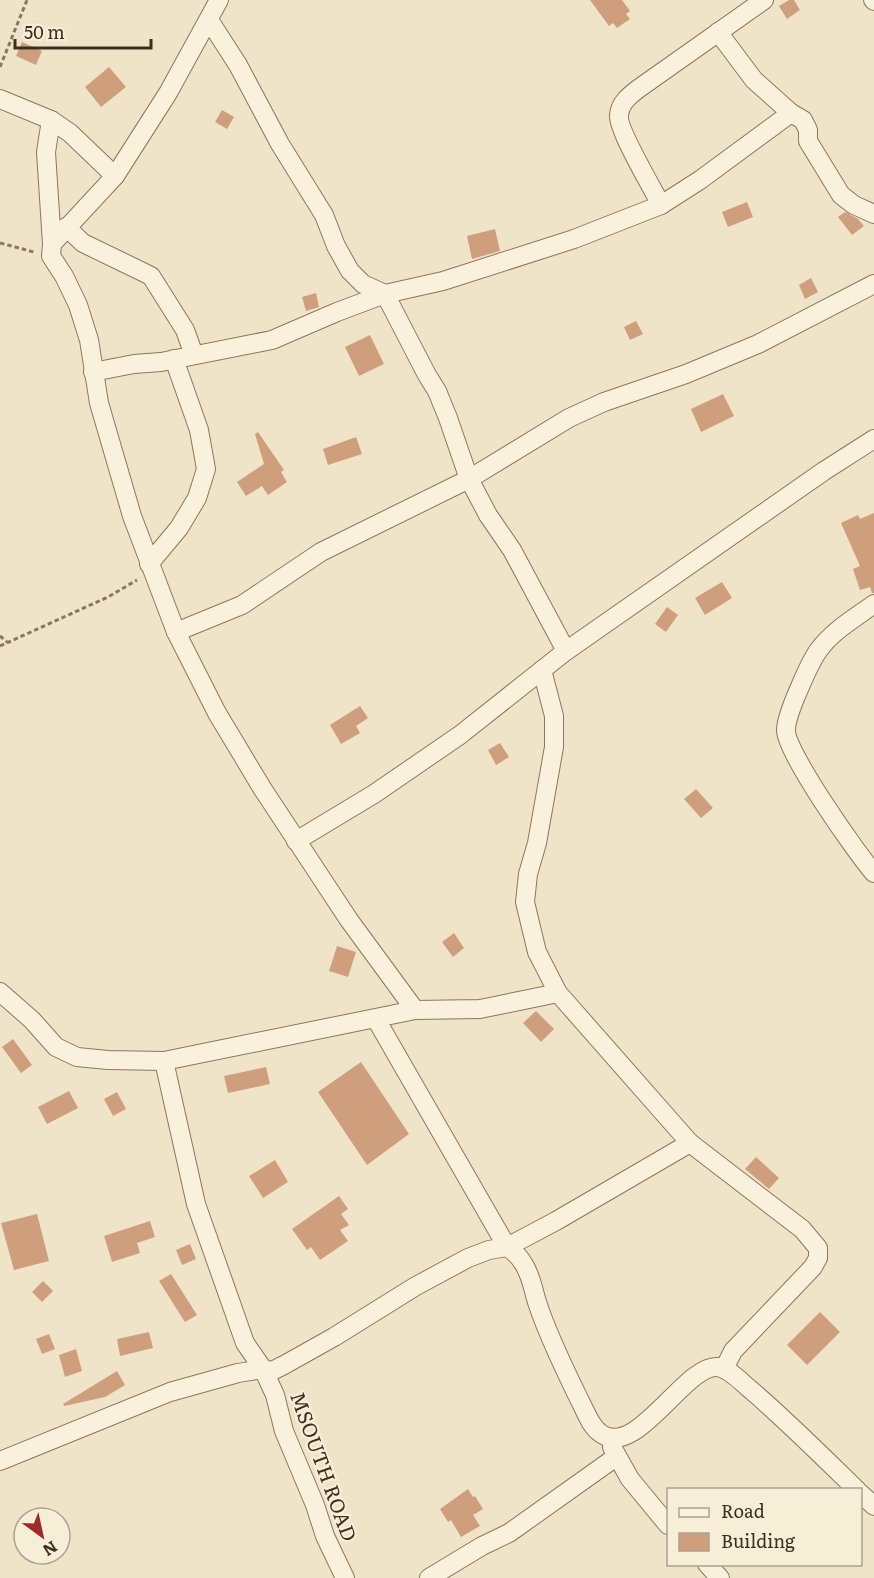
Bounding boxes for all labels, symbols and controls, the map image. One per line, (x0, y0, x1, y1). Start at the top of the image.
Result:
scale bar (15, 12, 152, 50)
text: 50 m (24, 18, 65, 45)
street label: MSOUTH ROAD (284, 1387, 366, 1545)
legend (667, 1488, 862, 1566)
text: Road (721, 1497, 765, 1524)
north arrow (12, 1506, 72, 1566)
text: Building (721, 1527, 796, 1554)
text: N (39, 1536, 63, 1563)

